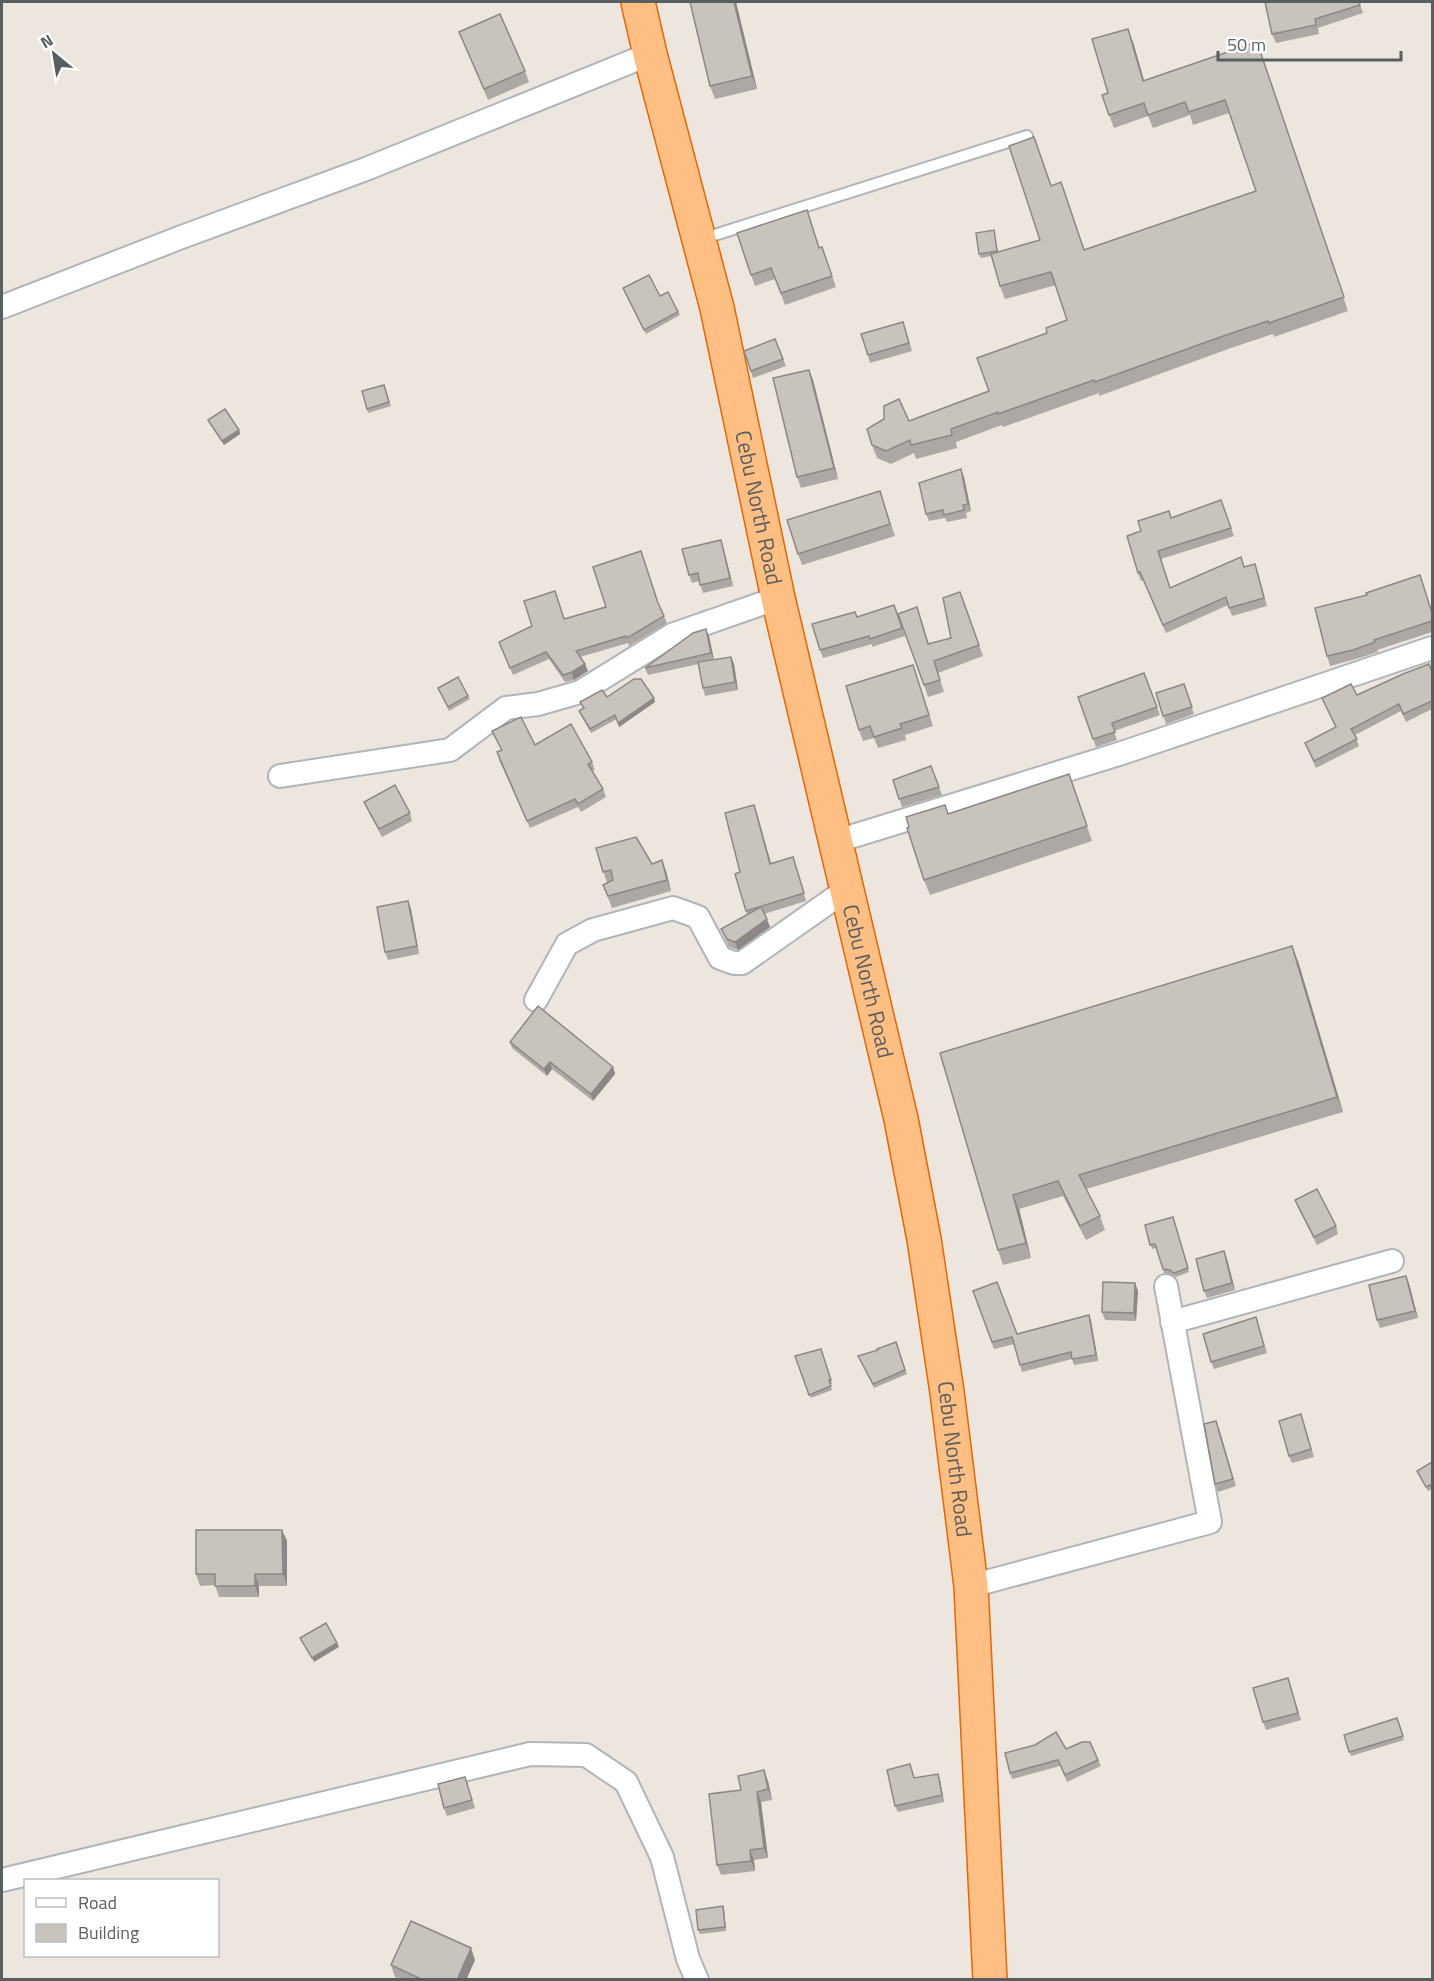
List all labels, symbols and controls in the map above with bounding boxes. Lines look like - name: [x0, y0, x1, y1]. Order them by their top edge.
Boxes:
- north arrow: [24, 24, 84, 84]
- scale bar: [1218, 24, 1401, 62]
- text: N: [36, 28, 57, 54]
- text: 50 m: [1227, 31, 1266, 58]
- street label: Cebu North Road: [726, 427, 792, 588]
- street label: Cebu North Road: [834, 901, 903, 1061]
- street label: Cebu North Road: [929, 1378, 982, 1539]
- legend: [24, 1879, 219, 1957]
- text: Road: [78, 1889, 117, 1916]
- text: Building: [78, 1919, 139, 1946]

